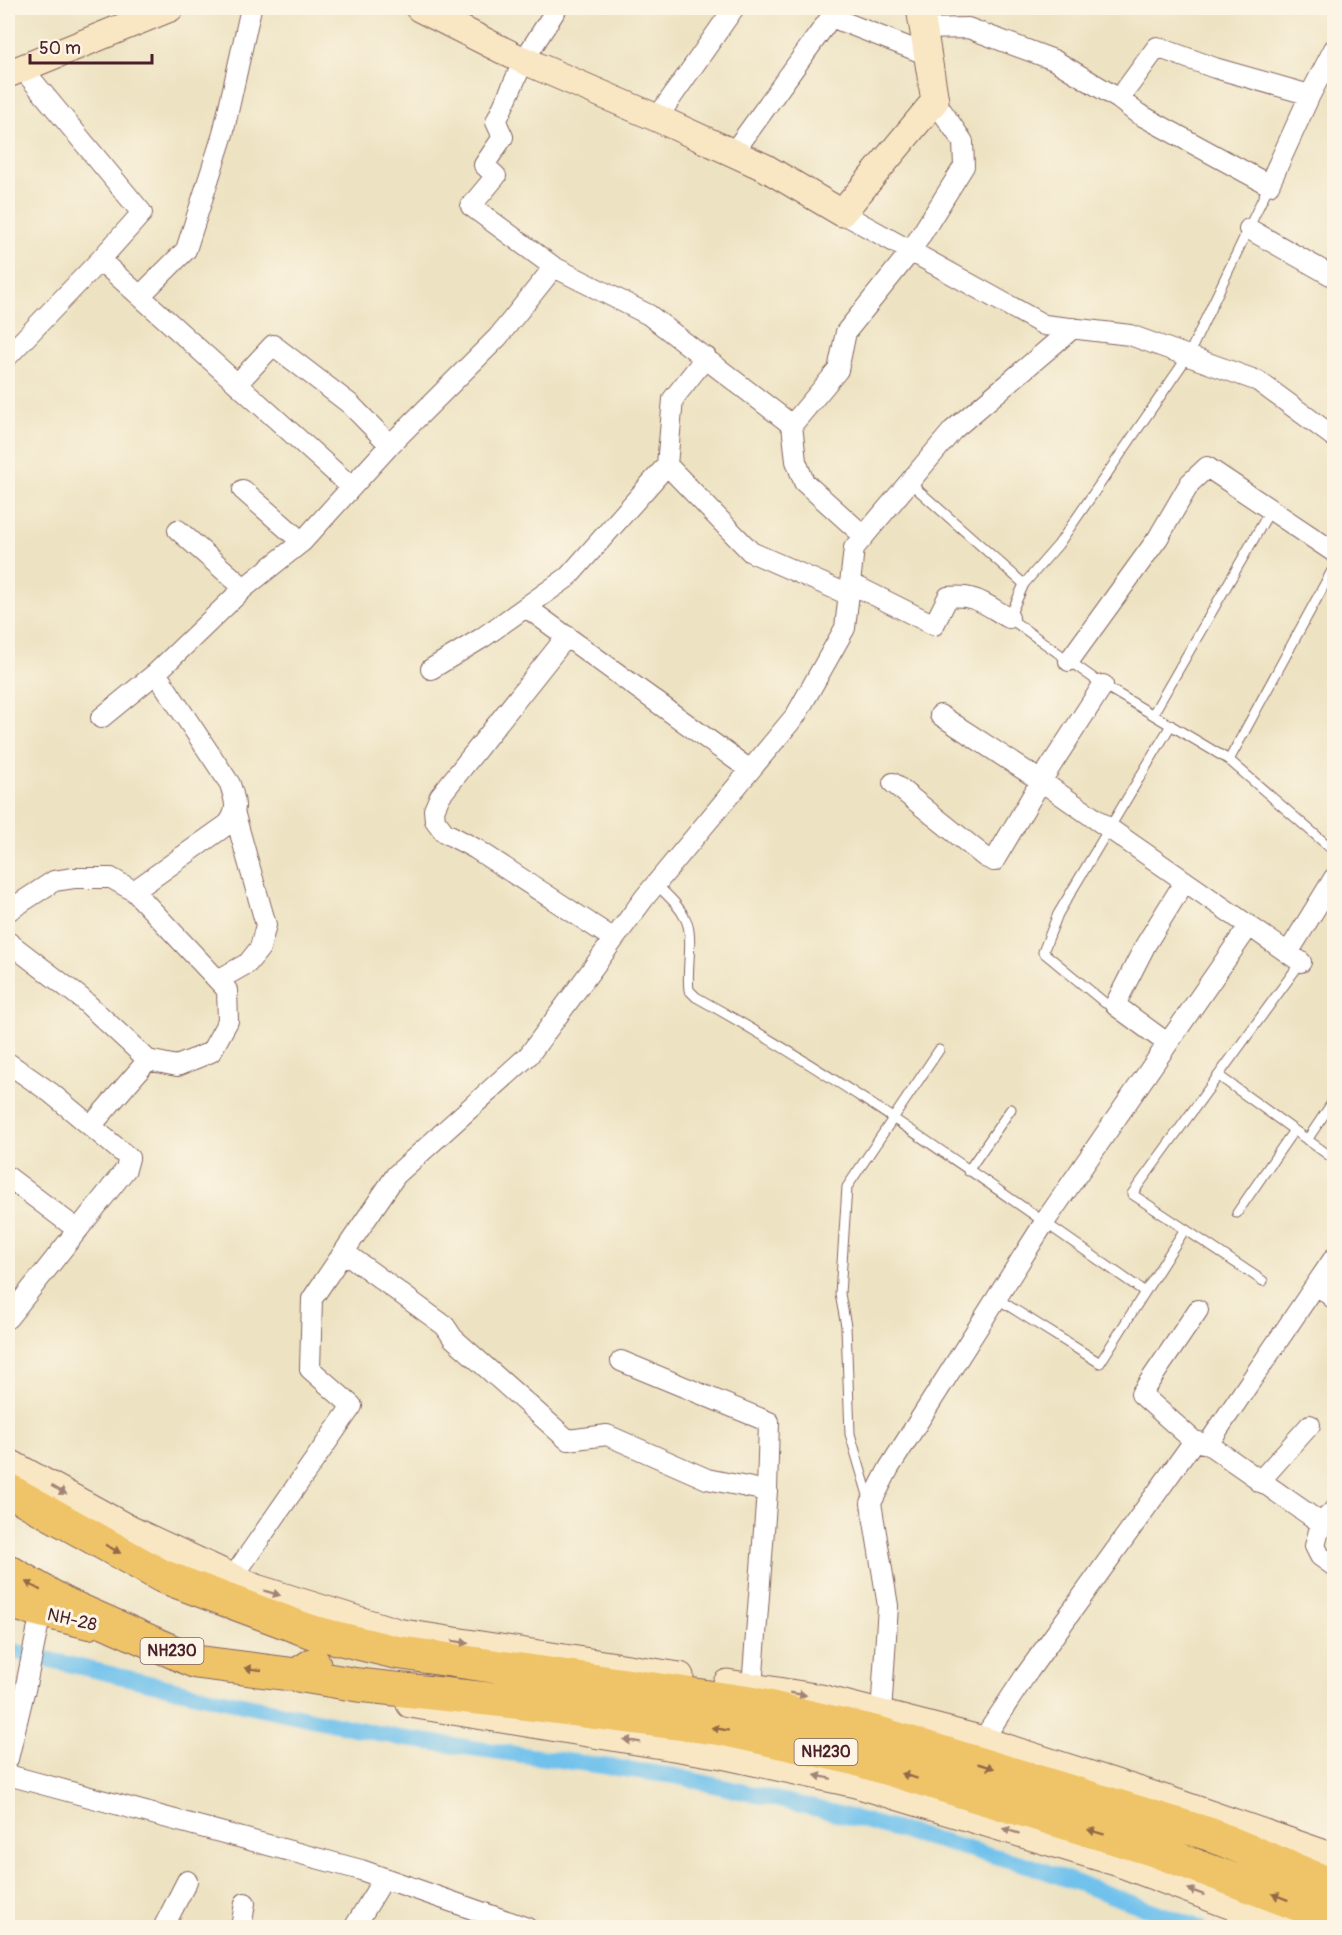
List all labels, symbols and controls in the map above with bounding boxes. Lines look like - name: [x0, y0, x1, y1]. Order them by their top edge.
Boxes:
- scale bar: [30, 27, 152, 65]
- text: 50 m: [39, 37, 81, 60]
- one-way arrow: [51, 1485, 68, 1495]
- one-way arrow: [105, 1544, 122, 1554]
- one-way arrow: [24, 1581, 41, 1591]
- one-way arrow: [263, 1589, 281, 1598]
- street label: NH-28: [45, 1603, 99, 1637]
- road number: NH230: [140, 1638, 204, 1664]
- one-way arrow: [451, 1638, 470, 1647]
- one-way arrow: [243, 1665, 262, 1674]
- one-way arrow: [789, 1690, 808, 1699]
- one-way arrow: [710, 1724, 729, 1733]
- one-way arrow: [622, 1736, 641, 1745]
- road number: NH230: [794, 1739, 858, 1765]
- one-way arrow: [977, 1762, 995, 1771]
- one-way arrow: [900, 1771, 918, 1780]
- one-way arrow: [814, 1772, 833, 1781]
- one-way arrow: [1002, 1826, 1020, 1835]
- one-way arrow: [1087, 1827, 1105, 1836]
- one-way arrow: [1187, 1887, 1205, 1897]
- one-way arrow: [1271, 1892, 1289, 1901]

